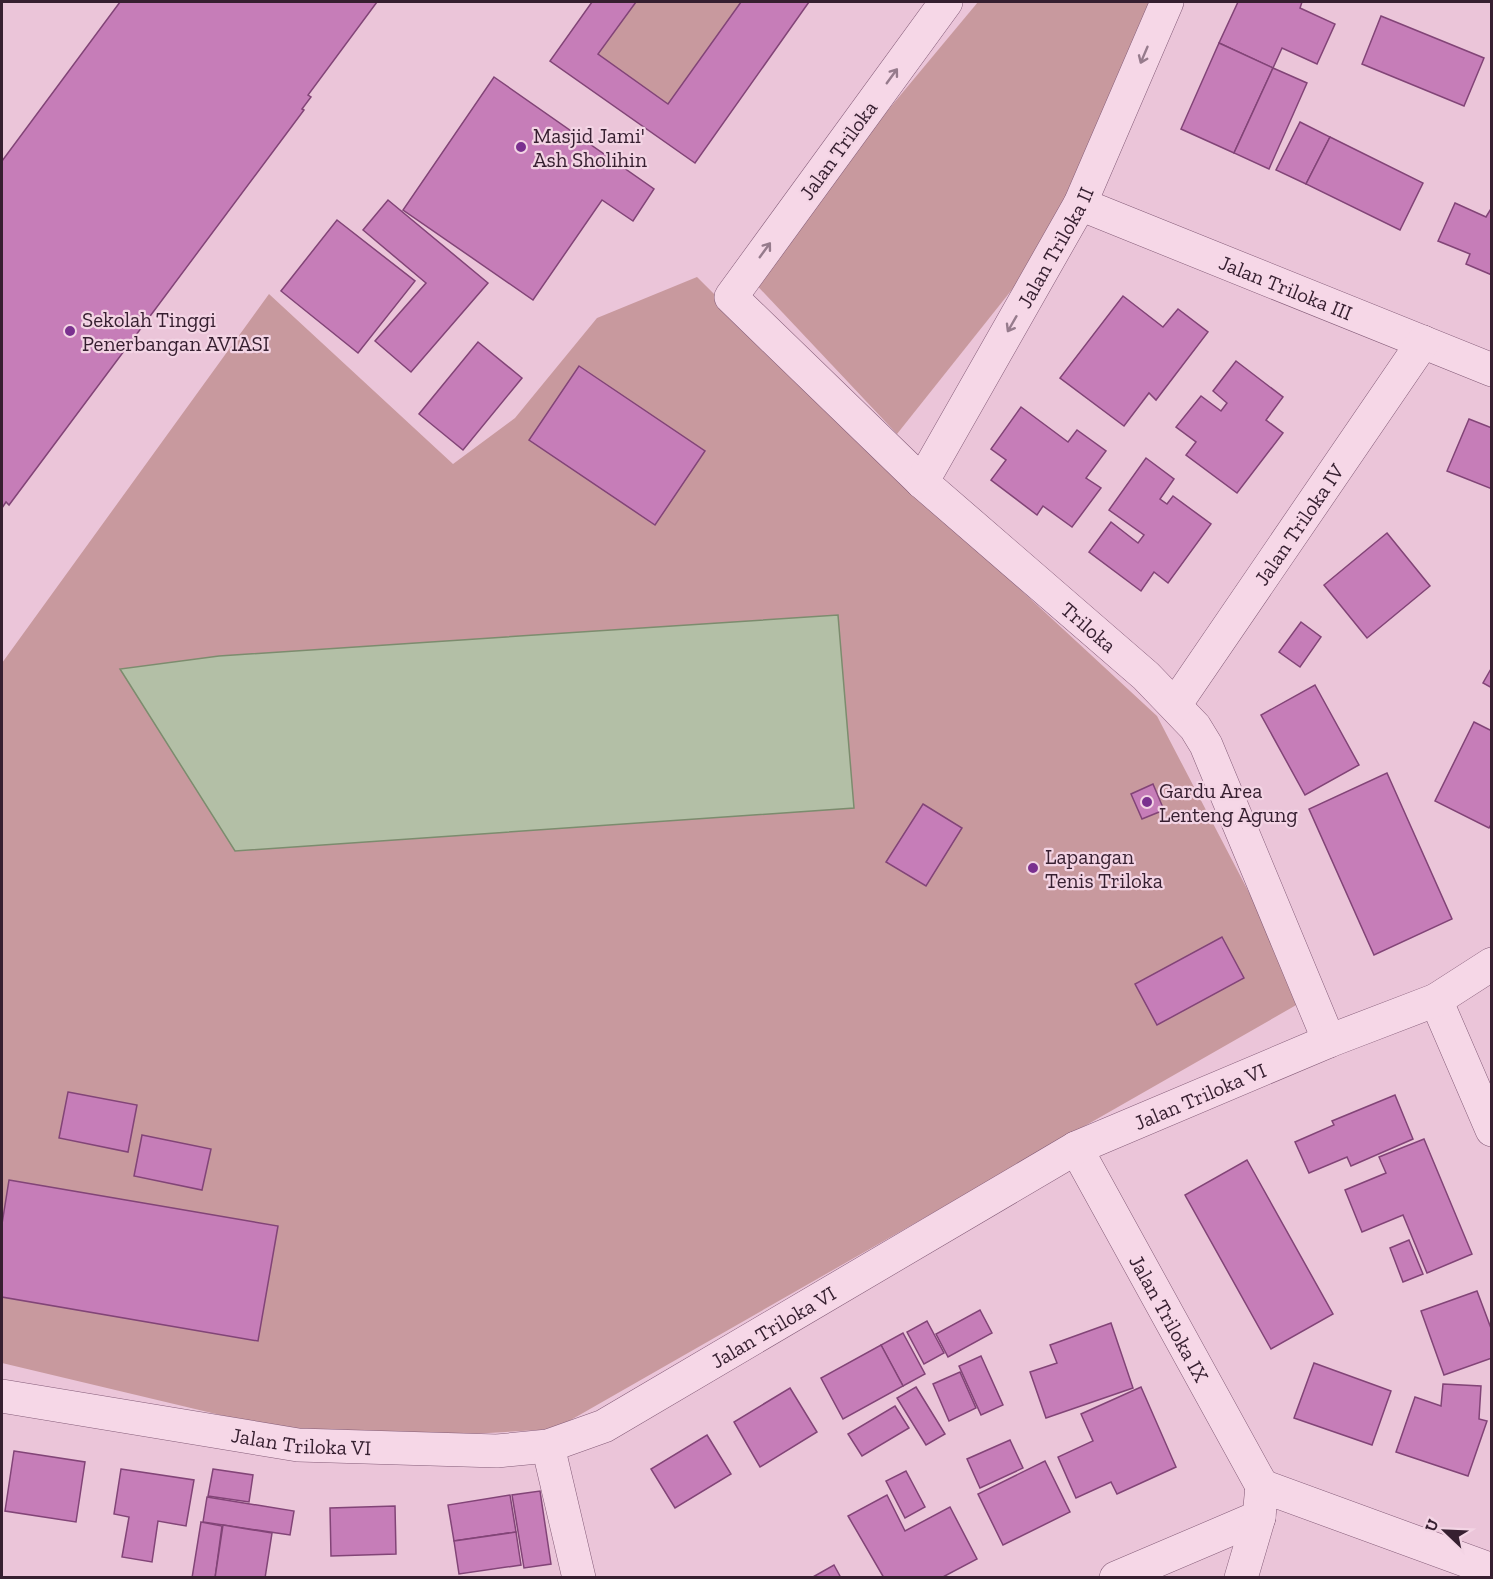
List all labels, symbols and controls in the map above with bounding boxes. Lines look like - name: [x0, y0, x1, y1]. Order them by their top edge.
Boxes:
- one-way arrow: [1138, 46, 1149, 64]
- one-way arrow: [886, 68, 899, 84]
- street label: Jalan Triloka: [794, 96, 882, 204]
- place label: Masjid Jami' Ash Sholihin: [533, 123, 647, 172]
- marker: Masjid Jami' Ash Sholihin: [514, 140, 528, 154]
- street label: Jalan Triloka II: [1011, 183, 1098, 312]
- one-way arrow: [759, 243, 771, 259]
- street label: Jalan Triloka III: [1216, 249, 1356, 325]
- place label: Sekolah Tinggi Penerbangan AVIASI: [82, 307, 270, 356]
- one-way arrow: [1006, 315, 1018, 332]
- marker: Sekolah Tinggi Penerbangan AVIASI: [63, 324, 77, 338]
- street label: Jalan Triloka IV: [1248, 458, 1349, 590]
- street label: Triloka: [1056, 596, 1122, 657]
- place label: Gardu Area Lenteng Agung: [1159, 778, 1298, 827]
- marker: Gardu Area Lenteng Agung: [1140, 795, 1154, 809]
- place label: Lapangan Tenis Triloka: [1045, 844, 1163, 893]
- marker: Lapangan Tenis Triloka: [1026, 861, 1040, 875]
- street label: Jalan Triloka VI: [1130, 1057, 1269, 1135]
- street label: Jalan Triloka IX: [1125, 1250, 1215, 1386]
- street label: Jalan Triloka VI: [706, 1280, 840, 1373]
- street label: Jalan Triloka VI: [229, 1422, 372, 1460]
- north arrow: [1415, 1501, 1475, 1561]
- text: U: [1421, 1516, 1443, 1534]

